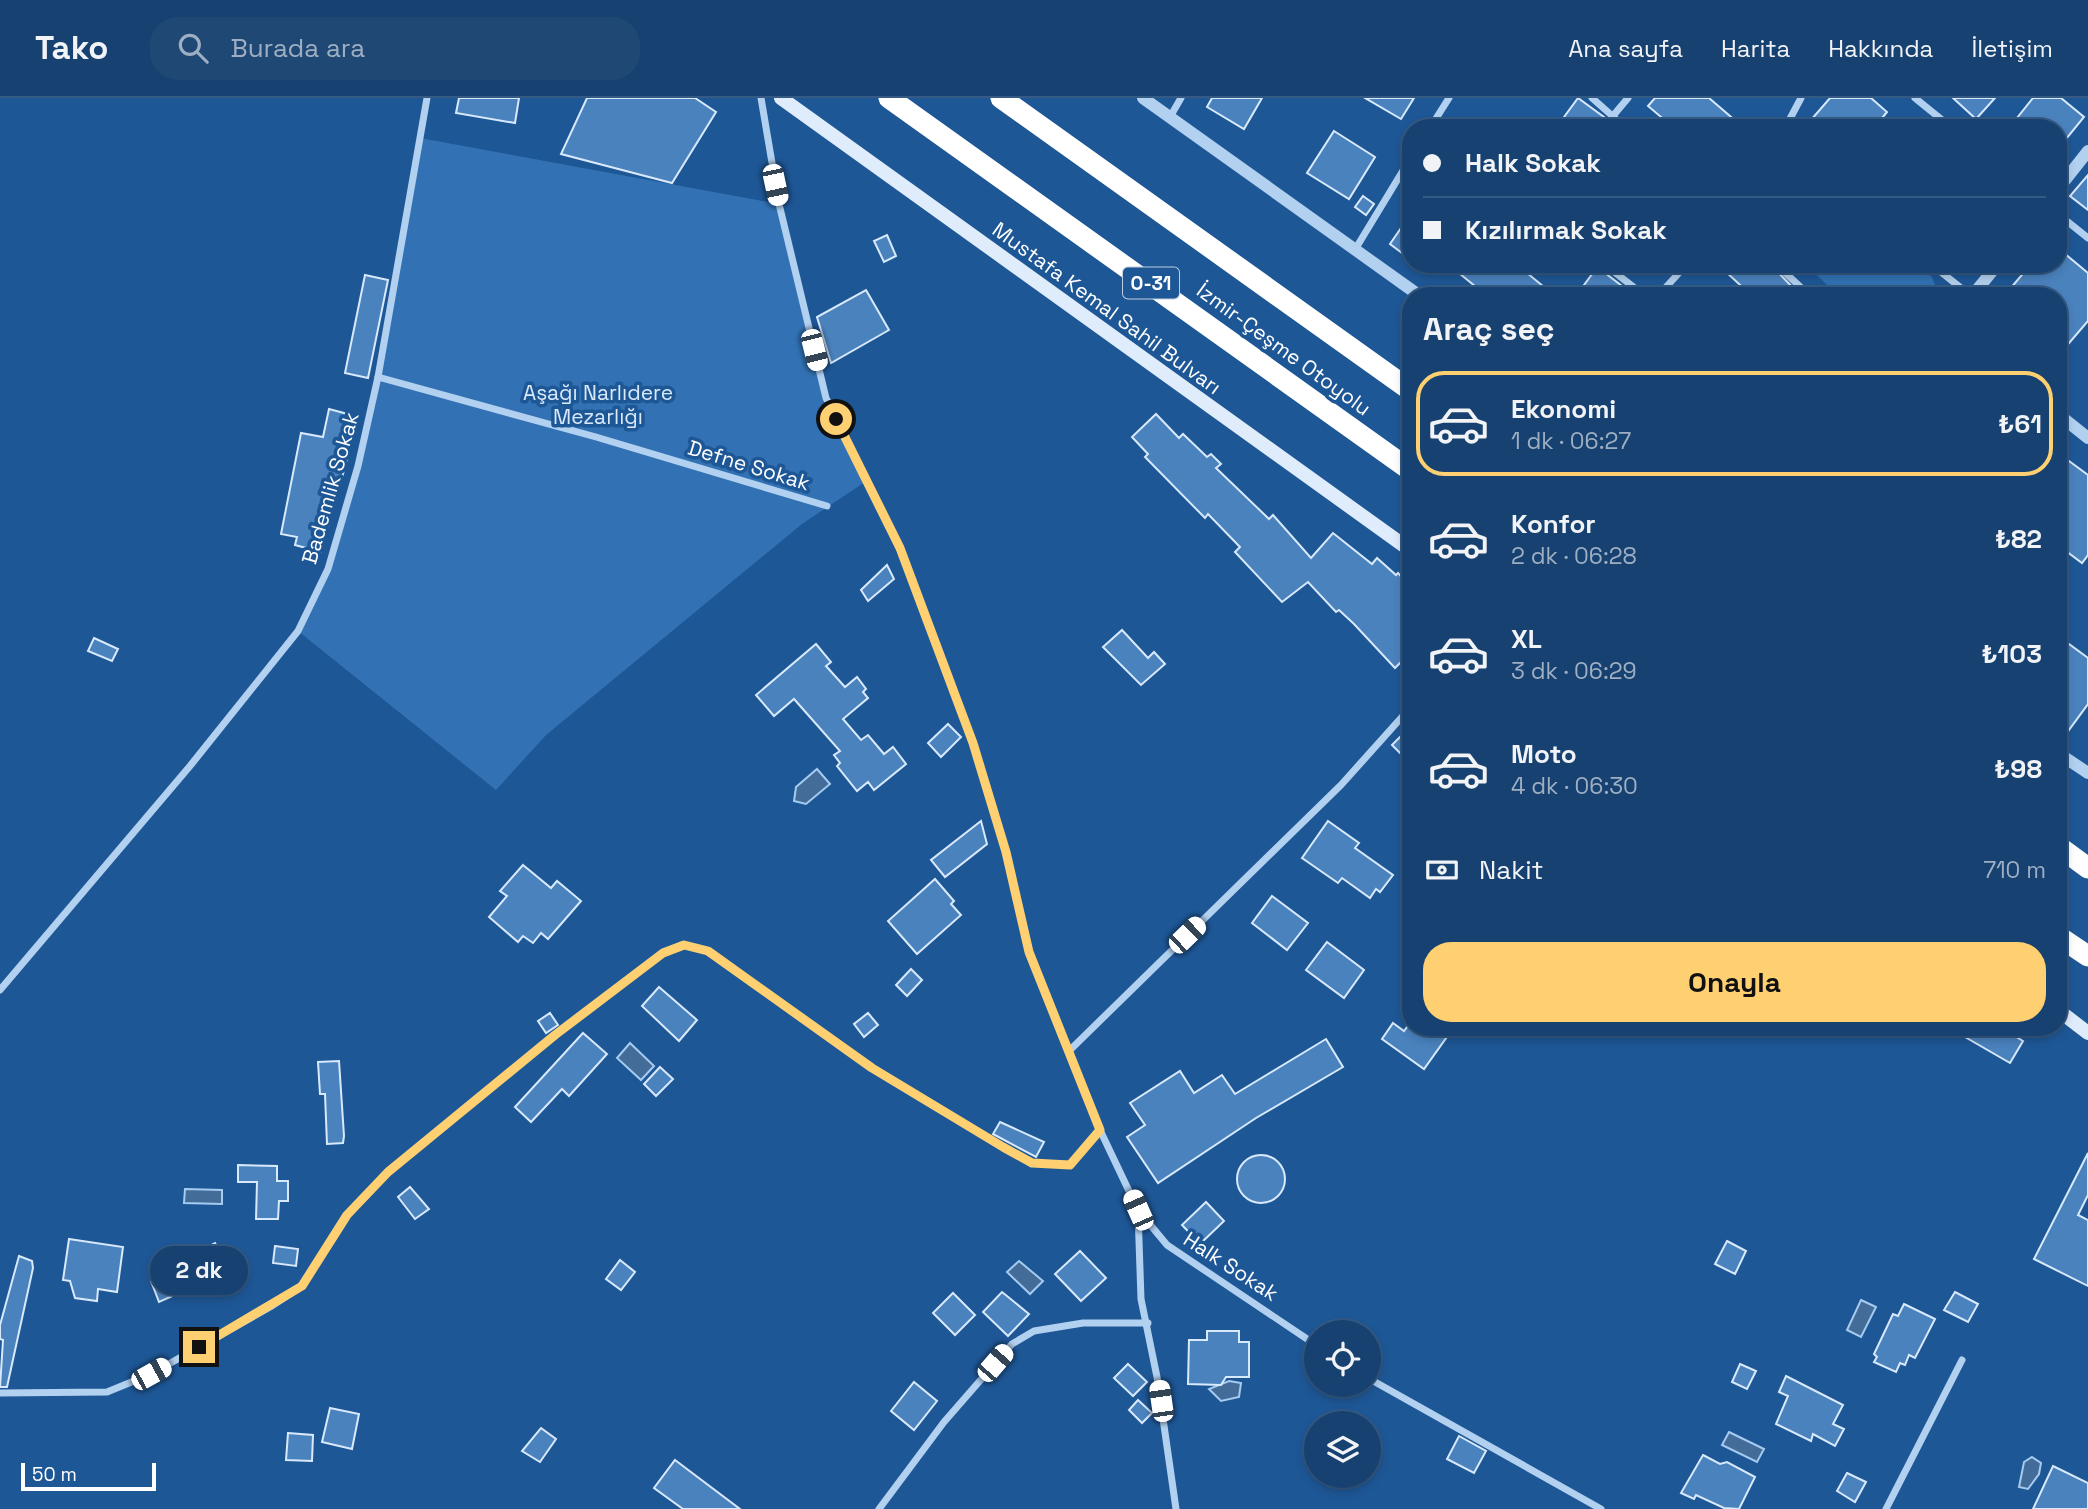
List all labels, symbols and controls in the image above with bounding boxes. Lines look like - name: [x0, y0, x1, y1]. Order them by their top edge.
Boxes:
- search box: [150, 17, 640, 80]
- text: Tako: [35, 27, 108, 69]
- icon: search: [174, 29, 212, 67]
- text: Burada ara: [230, 31, 365, 65]
- text: Ana sayfa: [1568, 33, 1683, 64]
- text: Harita: [1721, 33, 1790, 64]
- text: Hakkında: [1828, 33, 1933, 64]
- text: İletişim: [1971, 33, 2053, 64]
- text: Halk Sokak: [1465, 146, 1601, 180]
- car: [761, 162, 790, 208]
- text: Kızılırmak Sokak: [1465, 213, 1667, 247]
- street label: Mustafa Kemal Sahil Bulvarı: [987, 216, 1227, 400]
- road number: O-31: [1123, 267, 1179, 298]
- street label: İzmir-Çeşme Otoyolu: [1191, 277, 1377, 421]
- text: Araç seç: [1423, 309, 1555, 349]
- car: [799, 327, 830, 373]
- park label: Aşağı Narlıdere Mezarlığı: [523, 379, 673, 430]
- icon: car: [1427, 392, 1490, 455]
- text: Ekonomi: [1511, 392, 1616, 426]
- route start: [820, 403, 852, 435]
- text: ₺61: [1998, 407, 2042, 441]
- street label: Bademlik Sokak: [295, 409, 365, 567]
- text: 1 dk · 06:27: [1511, 426, 1631, 456]
- street label: Defne Sokak: [685, 434, 813, 496]
- icon: car: [1427, 507, 1490, 570]
- text: Konfor: [1511, 507, 1596, 541]
- text: ₺82: [1995, 522, 2042, 556]
- text: 2 dk · 06:28: [1511, 541, 1637, 571]
- icon: car: [1427, 622, 1490, 685]
- text: XL: [1511, 622, 1542, 656]
- text: ₺103: [1982, 637, 2042, 671]
- text: 3 dk · 06:29: [1511, 656, 1637, 686]
- icon: car: [1427, 737, 1490, 800]
- text: Moto: [1511, 737, 1577, 771]
- text: ₺98: [1994, 752, 2042, 786]
- text: 4 dk · 06:30: [1511, 771, 1638, 801]
- icon: cash: [1423, 851, 1461, 889]
- text: Nakit: [1479, 853, 1544, 887]
- text: 710 m: [1983, 855, 2046, 885]
- car: [1165, 913, 1210, 957]
- button: Onayla: [1423, 942, 2046, 1022]
- car: [1120, 1187, 1157, 1233]
- street label: Halk Sokak: [1178, 1225, 1284, 1307]
- callout: 2 dk: [150, 1246, 248, 1294]
- text: 2 dk: [175, 1255, 223, 1285]
- map controls: [1304, 1320, 1381, 1488]
- button: locate: [1304, 1320, 1381, 1397]
- route end: [183, 1331, 215, 1363]
- car: [974, 1340, 1017, 1386]
- car: [128, 1355, 175, 1393]
- car: [1148, 1379, 1175, 1423]
- button: layers: [1304, 1411, 1381, 1488]
- scale bar: [21, 1460, 156, 1492]
- text: 50 m: [32, 1462, 77, 1487]

